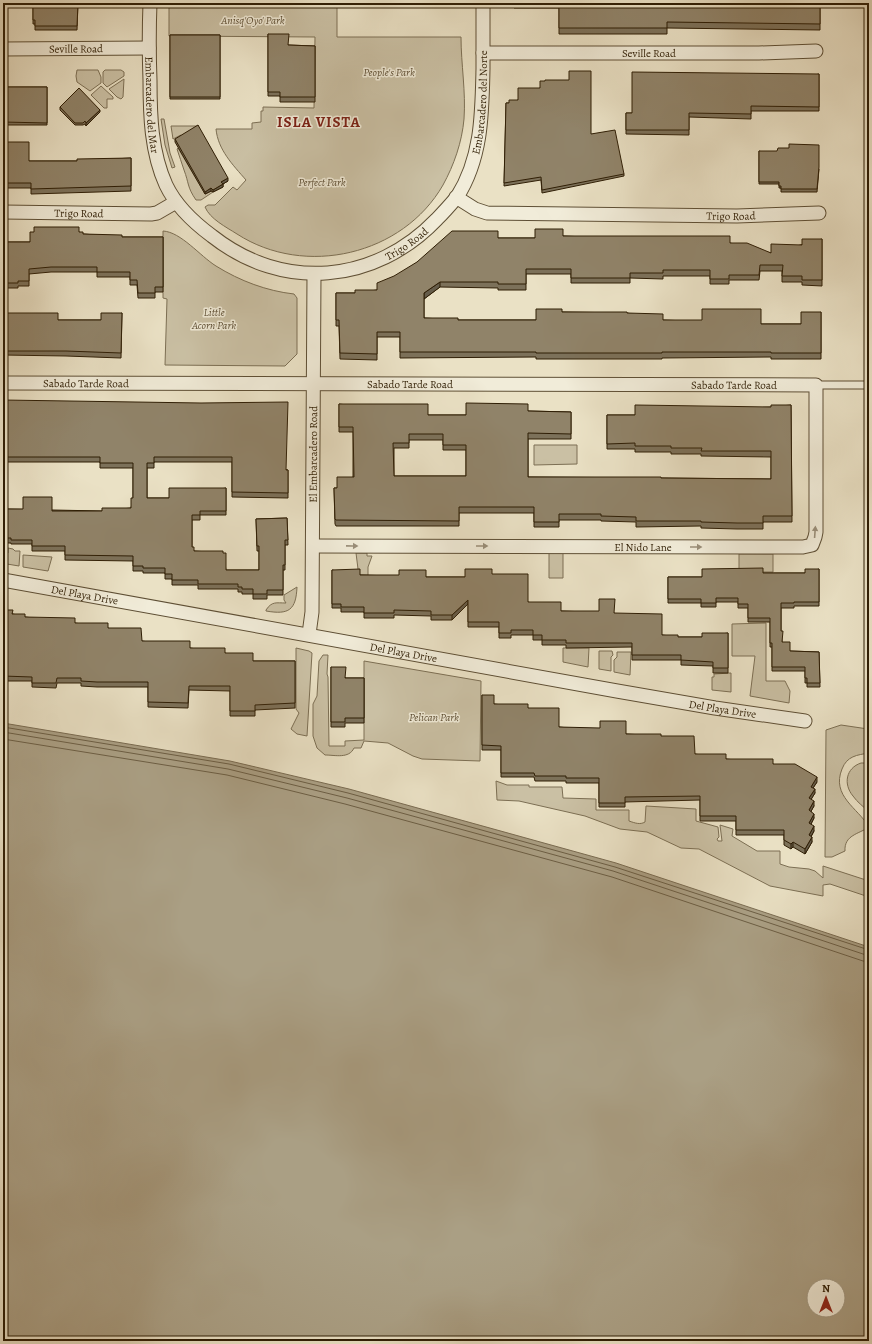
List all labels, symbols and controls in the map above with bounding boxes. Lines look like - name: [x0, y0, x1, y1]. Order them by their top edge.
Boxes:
- park label: Anisq'Oyo' Park: [220, 13, 285, 28]
- street label: Seville Road: [49, 41, 103, 56]
- street label: Seville Road: [622, 46, 676, 61]
- street label: Embarcadero del Norte: [468, 50, 491, 156]
- street label: Embarcadero del Mar: [142, 56, 163, 155]
- park label: People's Park: [363, 65, 415, 80]
- district label: ISLA VISTA: [277, 112, 361, 132]
- park label: Perfect Park: [298, 175, 346, 190]
- street label: Trigo Road: [54, 205, 104, 221]
- street label: Trigo Road: [706, 208, 756, 224]
- street label: Trigo Road: [382, 224, 431, 264]
- park label: Little Acorn Park: [191, 305, 236, 333]
- street label: Sabado Tarde Road: [43, 376, 129, 391]
- street label: Sabado Tarde Road: [367, 376, 453, 392]
- street label: Sabado Tarde Road: [691, 377, 777, 392]
- street label: El Embarcadero Road: [305, 406, 321, 503]
- one-way arrow: [812, 526, 819, 538]
- street label: El Nido Lane: [614, 540, 672, 555]
- one-way arrow: [346, 543, 359, 549]
- one-way arrow: [476, 543, 489, 549]
- one-way arrow: [690, 544, 703, 550]
- street label: Del Playa Drive: [50, 581, 120, 608]
- street label: Del Playa Drive: [369, 639, 438, 666]
- street label: Del Playa Drive: [688, 696, 757, 721]
- park label: Pelican Park: [409, 710, 459, 725]
- north arrow: [806, 1278, 846, 1318]
- text: N: [822, 1281, 830, 1296]

